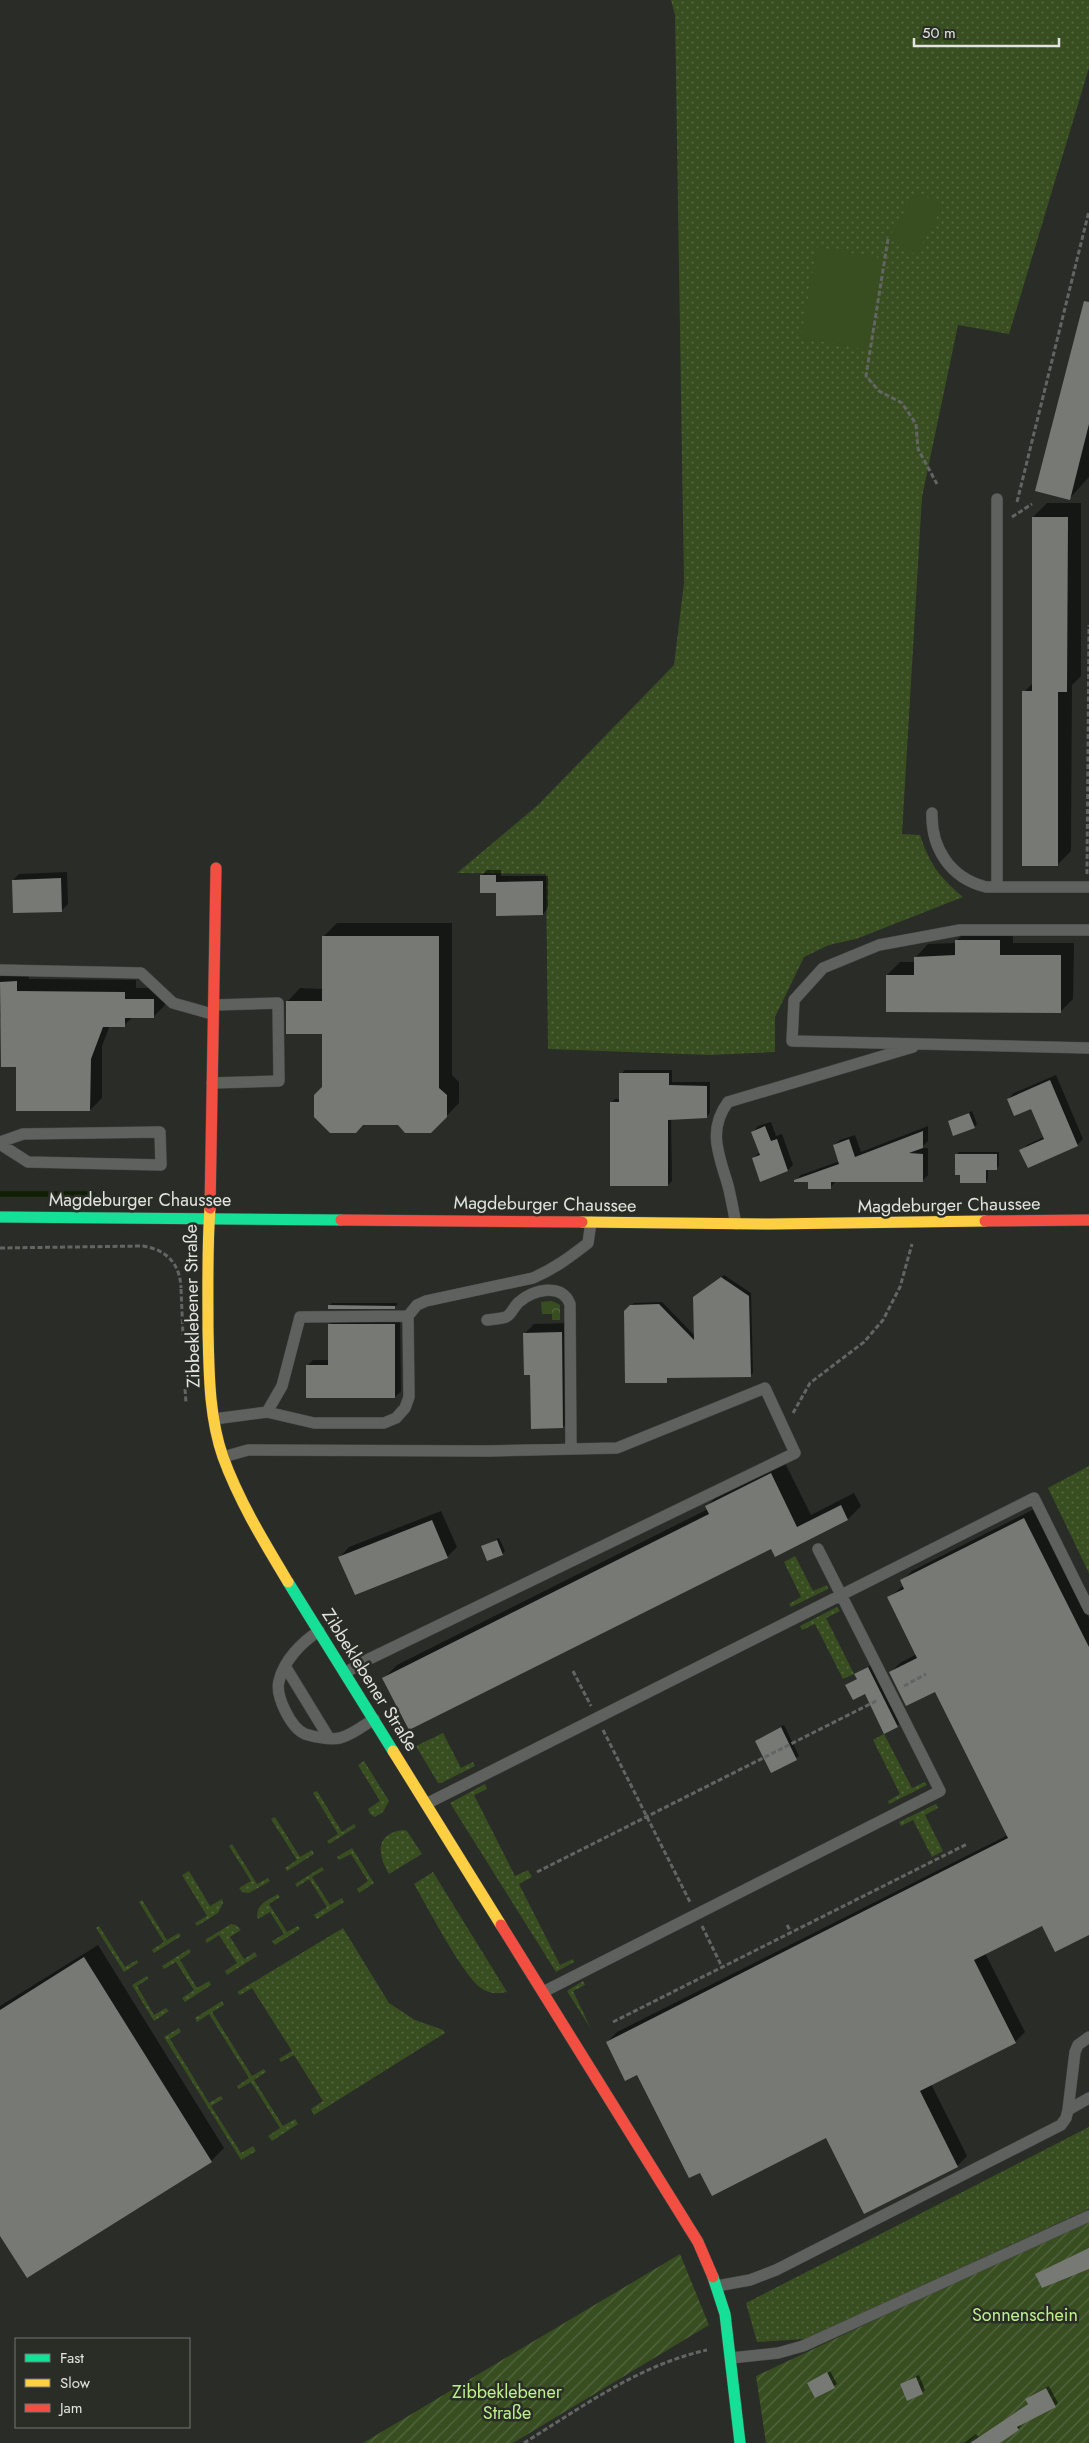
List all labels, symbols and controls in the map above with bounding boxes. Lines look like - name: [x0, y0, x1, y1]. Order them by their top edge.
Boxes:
- scale bar: [914, 15, 1059, 47]
- text: 50 m: [922, 22, 956, 44]
- street label: Magdeburger Chaussee: [49, 1187, 231, 1213]
- street label: Magdeburger Chaussee: [453, 1189, 637, 1219]
- street label: Magdeburger Chaussee: [857, 1190, 1041, 1220]
- street label: Zibbeklebener Straße: [178, 1224, 206, 1388]
- street label: Zibbeklebener Straße: [316, 1604, 424, 1756]
- park label: Sonnenschein: [972, 2302, 1078, 2328]
- legend: [15, 2338, 190, 2428]
- text: Fast: [60, 2347, 84, 2369]
- text: Slow: [60, 2372, 91, 2394]
- park label: Zibbeklebener Straße: [452, 2379, 563, 2426]
- text: Jam: [58, 2397, 83, 2419]

